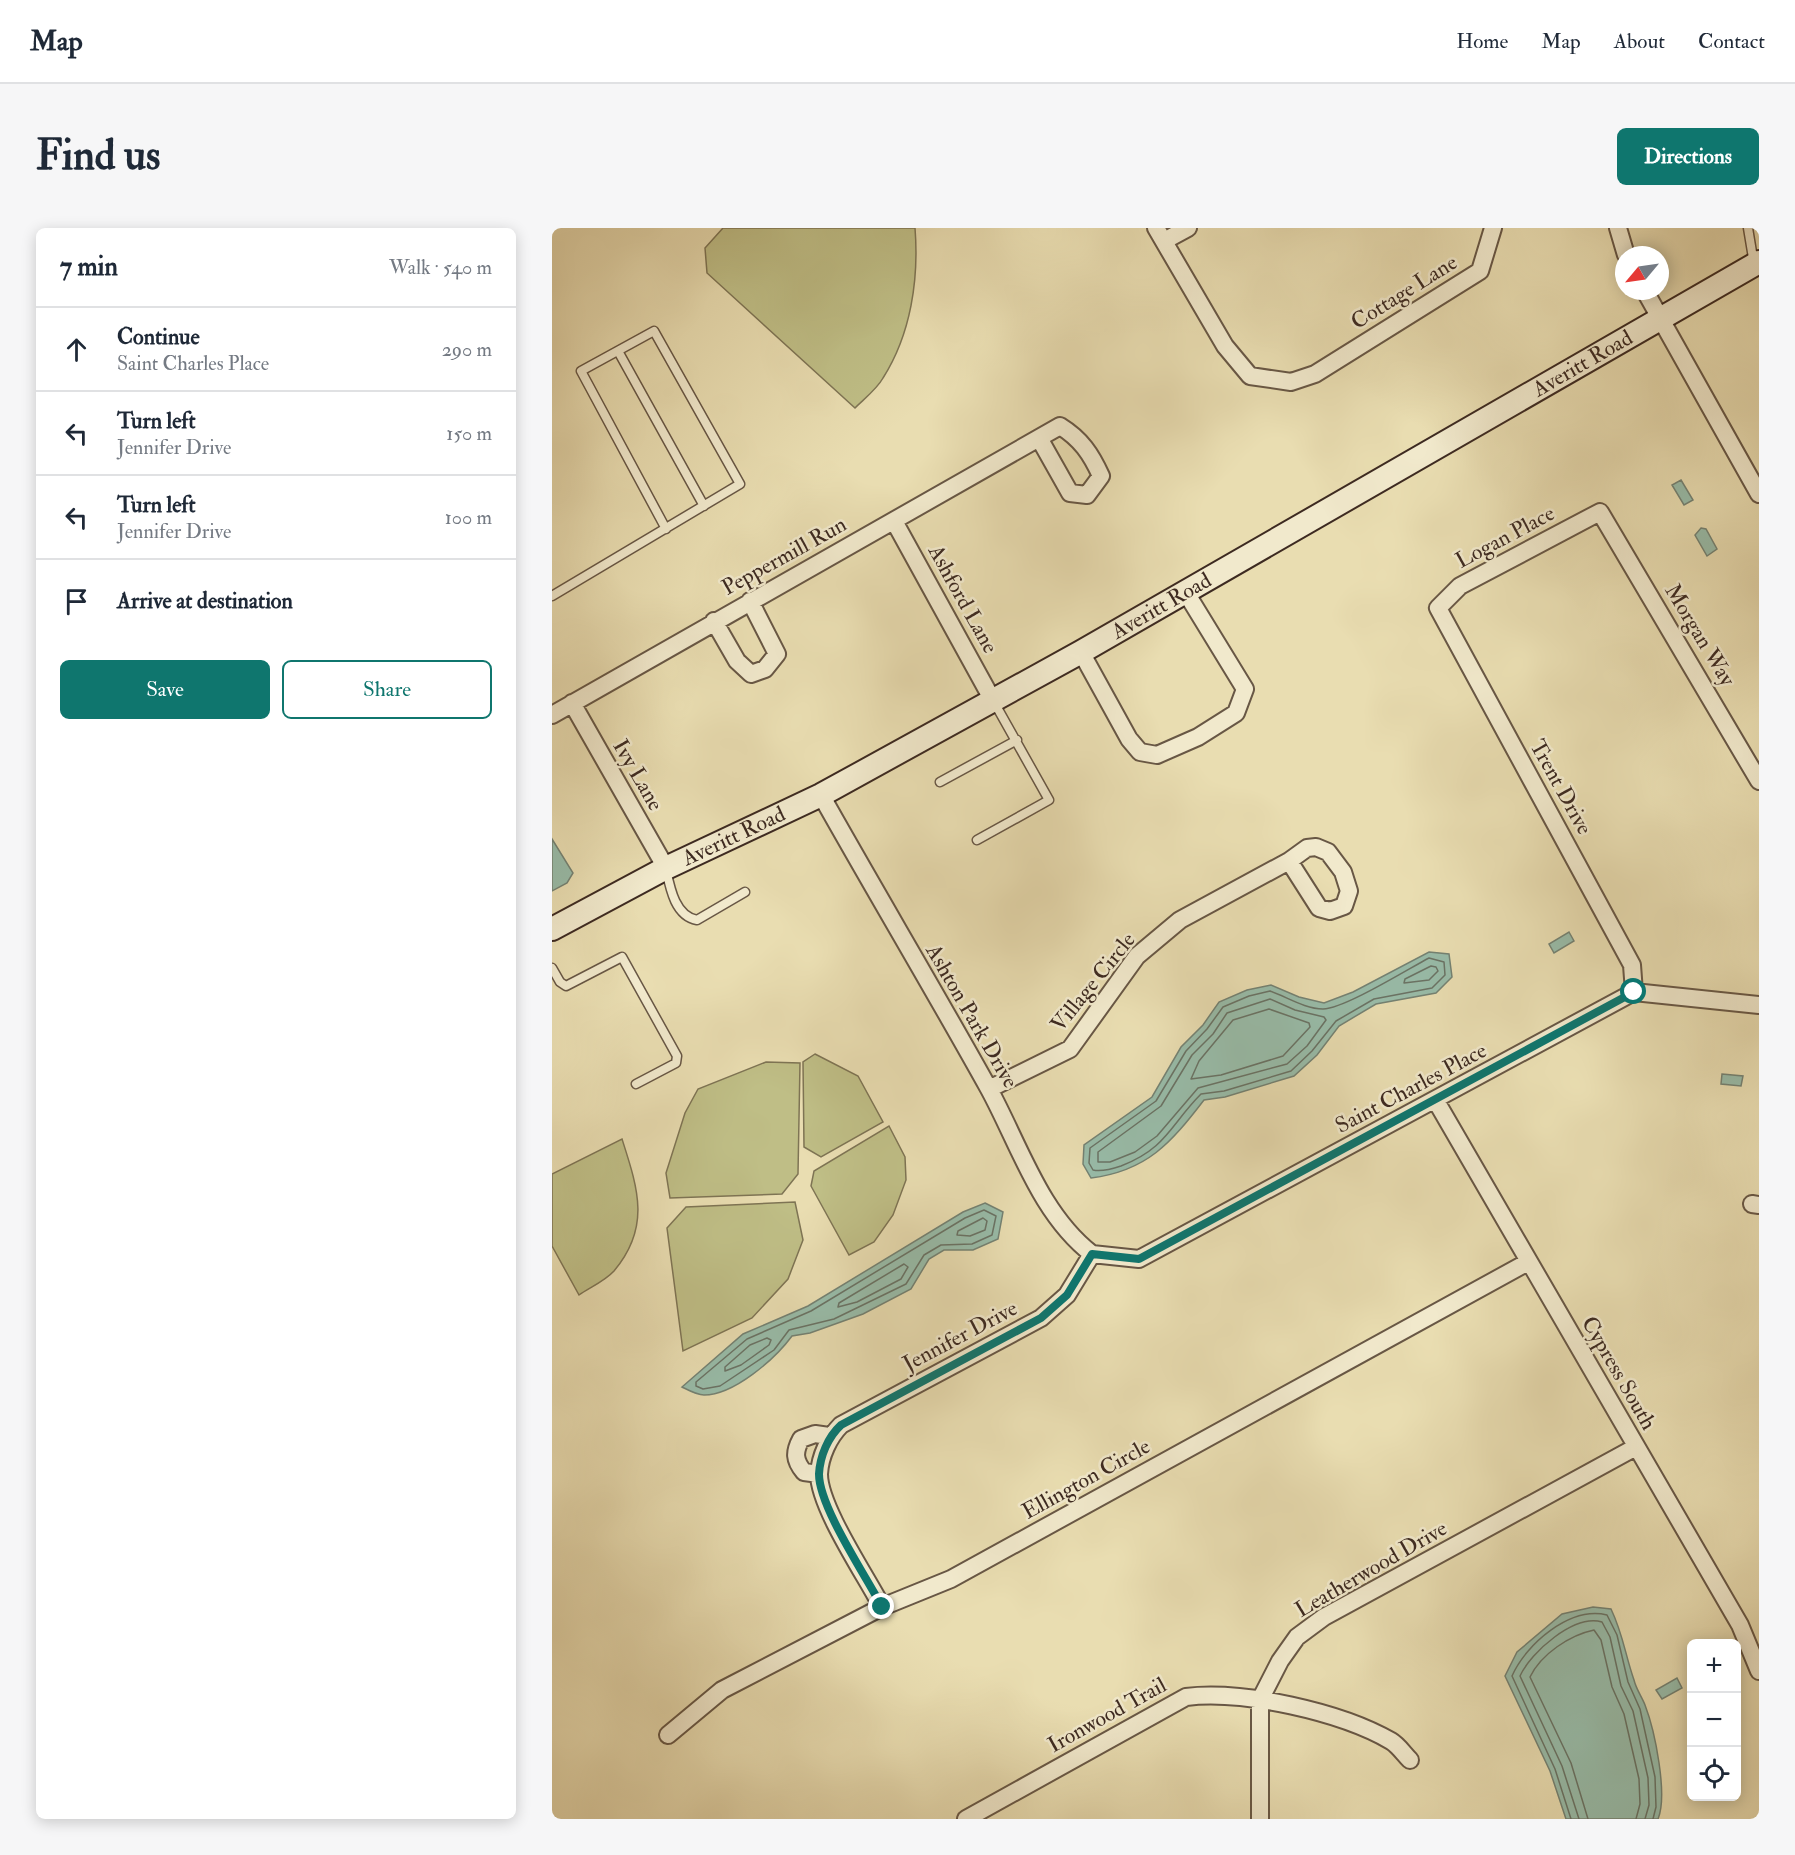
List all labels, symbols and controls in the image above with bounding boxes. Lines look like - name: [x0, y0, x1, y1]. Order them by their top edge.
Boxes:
- text: Map: [30, 24, 83, 59]
- text: Home: [1456, 28, 1508, 55]
- text: Map: [1541, 28, 1581, 55]
- text: About: [1614, 28, 1665, 55]
- text: Contact: [1698, 28, 1765, 55]
- button: Directions: [1617, 128, 1759, 185]
- text: Find us: [36, 130, 160, 182]
- north arrow: [1615, 246, 1669, 300]
- street label: Cottage Lane: [1346, 248, 1462, 336]
- text: 7 min: [60, 251, 118, 283]
- text: Walk · 540 m: [389, 255, 492, 280]
- text: Continue: [117, 323, 200, 351]
- street label: Averitt Road: [1527, 324, 1638, 404]
- icon: ahead: [60, 333, 93, 366]
- text: 290 m: [442, 337, 492, 362]
- text: Saint Charles Place: [117, 351, 269, 376]
- text: Turn left: [117, 407, 196, 435]
- icon: left: [60, 417, 93, 450]
- text: 150 m: [446, 421, 492, 446]
- text: Jennifer Drive: [117, 435, 231, 460]
- text: Turn left: [117, 491, 196, 519]
- street label: Logan Place: [1451, 499, 1559, 575]
- icon: left: [60, 501, 93, 534]
- text: 100 m: [445, 505, 492, 530]
- street label: Peppermill Run: [717, 510, 852, 603]
- text: Jennifer Drive: [117, 519, 231, 544]
- street label: Ashford Lane: [921, 539, 1004, 658]
- street label: Averitt Road: [1105, 566, 1216, 646]
- street label: Morgan Way: [1659, 579, 1742, 692]
- icon: arrive: [60, 585, 93, 618]
- text: Arrive at destination: [117, 587, 293, 615]
- button: Save: [60, 660, 270, 719]
- button: Share: [282, 660, 492, 719]
- street label: Ivy Lane: [606, 734, 670, 816]
- street label: Trent Drive: [1523, 734, 1599, 840]
- street label: Averitt Road: [677, 800, 790, 873]
- street label: Village Circle: [1044, 927, 1142, 1037]
- street label: Ashton Park Drive: [919, 938, 1025, 1093]
- route start: [1620, 978, 1646, 1004]
- street label: Saint Charles Place: [1331, 1036, 1491, 1140]
- street label: Jennifer Drive: [897, 1294, 1022, 1378]
- street label: Cypress South: [1574, 1311, 1663, 1436]
- street label: Ellington Circle: [1017, 1432, 1155, 1526]
- street label: Leatherwood Drive: [1290, 1514, 1452, 1624]
- route end: [868, 1593, 894, 1619]
- map controls: [1687, 1639, 1741, 1801]
- button: +: [1687, 1639, 1741, 1693]
- street label: Ironwood Trail: [1043, 1671, 1172, 1759]
- button: −: [1687, 1693, 1741, 1747]
- button: locate: [1687, 1747, 1741, 1801]

